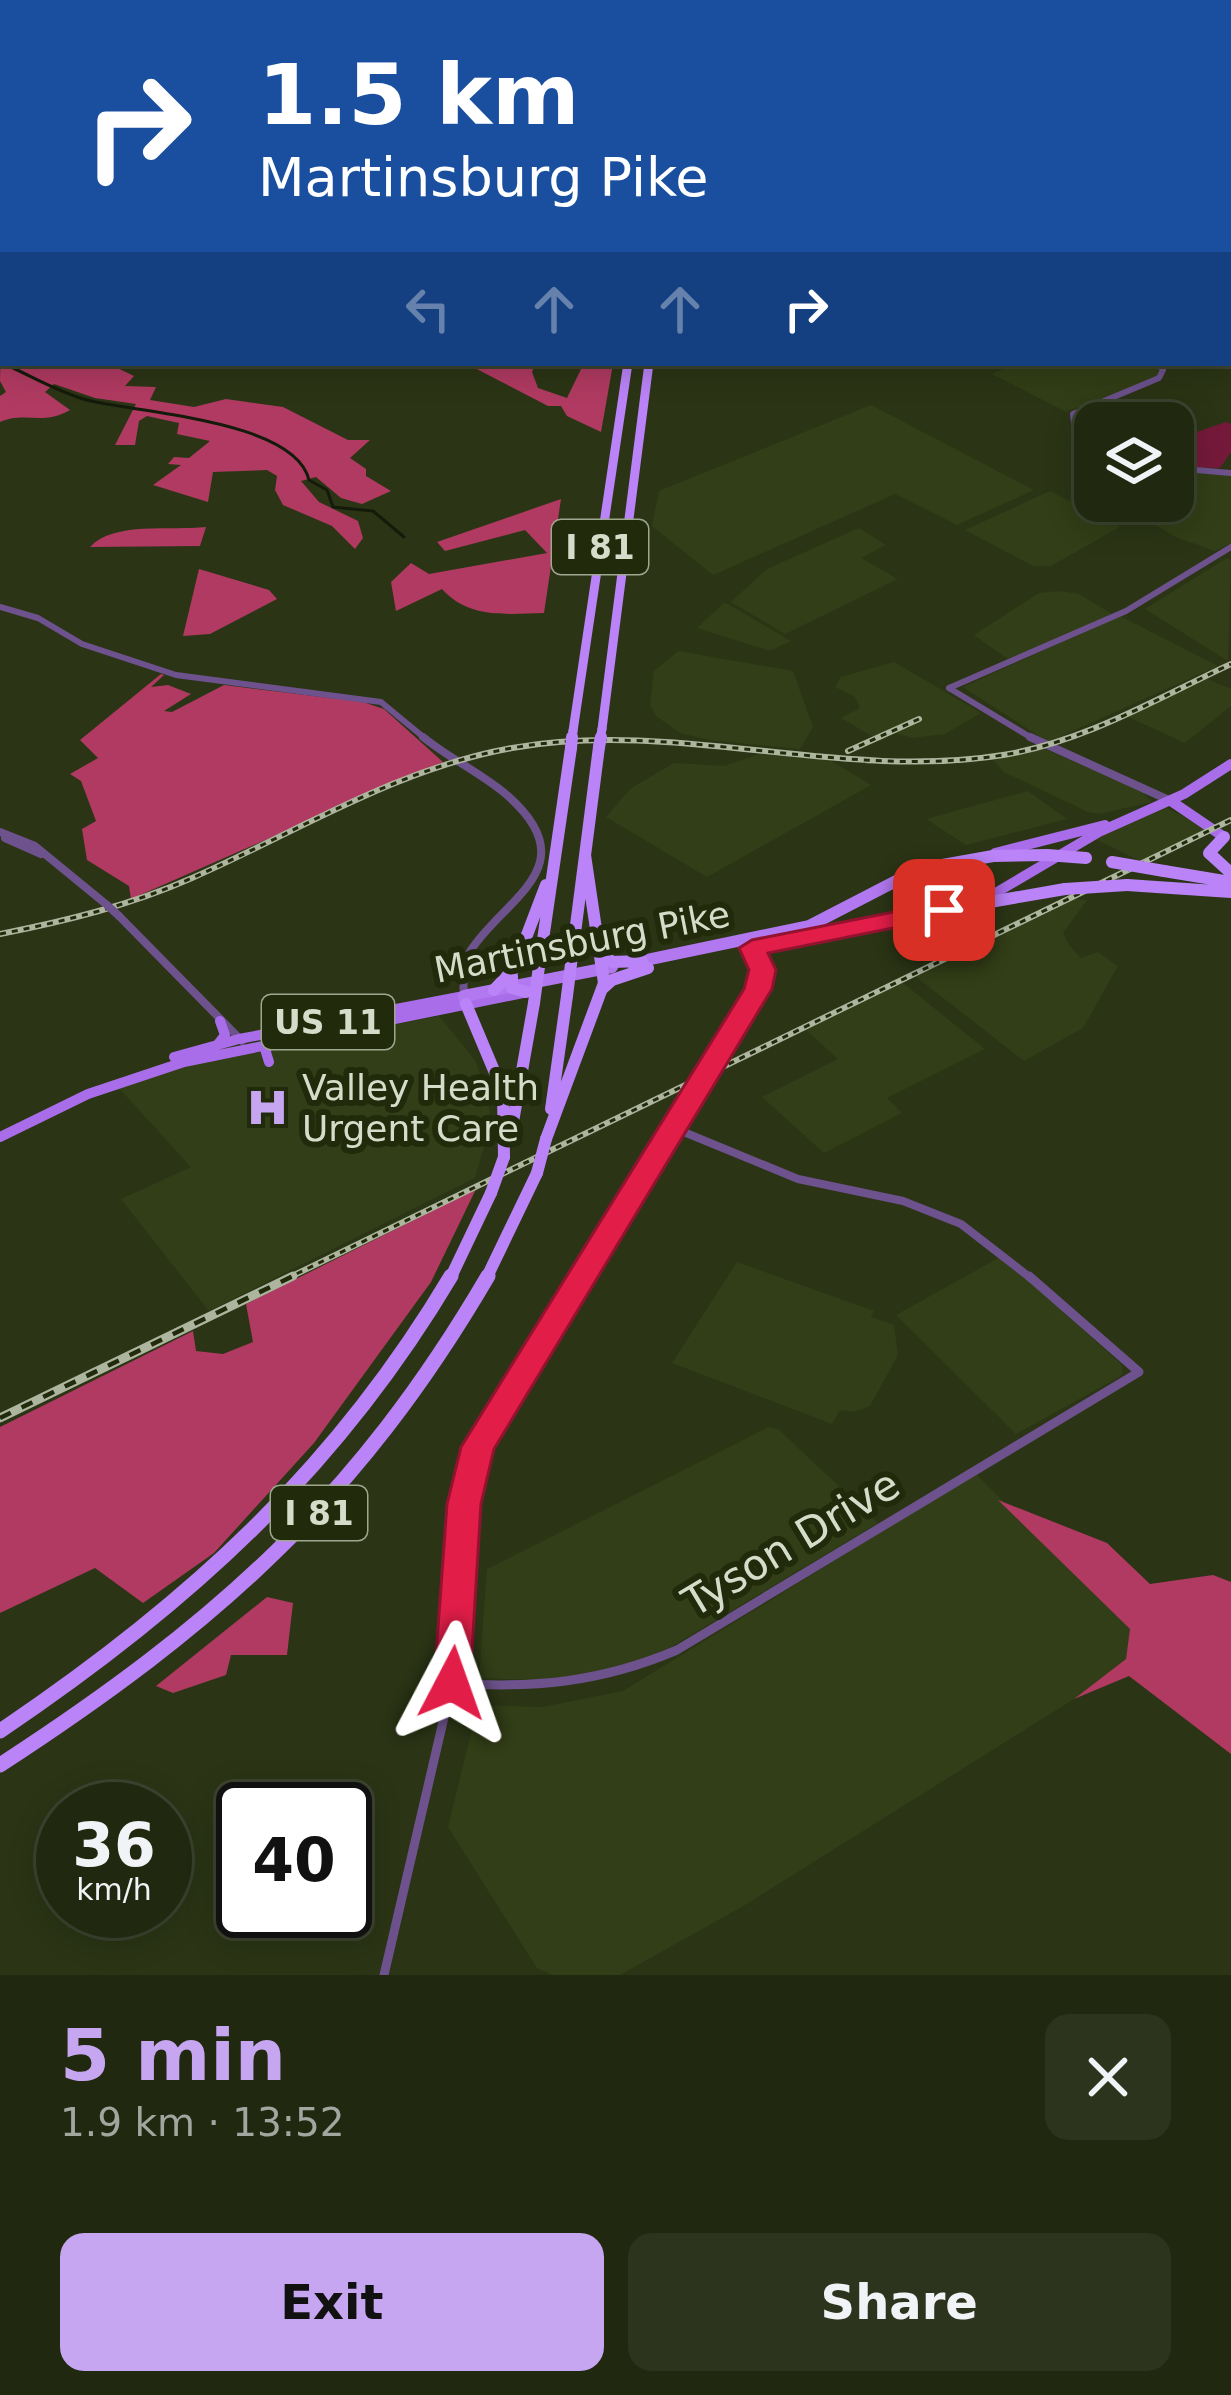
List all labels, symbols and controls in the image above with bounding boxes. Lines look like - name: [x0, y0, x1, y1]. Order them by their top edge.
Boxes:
- text: 1.5 km: [258, 46, 579, 144]
- icon: right: [60, 48, 216, 204]
- text: Martinsburg Pike: [258, 146, 709, 209]
- icon: left: [395, 276, 461, 342]
- icon: ahead: [521, 276, 587, 342]
- icon: ahead: [647, 276, 713, 342]
- icon: right: [773, 276, 839, 342]
- map controls: [1074, 402, 1194, 522]
- button: layers: [1074, 402, 1194, 522]
- road number: I 81: [552, 520, 648, 574]
- pin: [893, 859, 995, 961]
- icon: arrive: [911, 877, 977, 943]
- street label: Martinsburg Pike: [431, 893, 733, 991]
- road number: US 11: [262, 995, 394, 1049]
- place label: Valley Health Urgent Care: [302, 1067, 539, 1149]
- hospital icon: Valley Health Urgent Care: [245, 1085, 291, 1131]
- street label: Tyson Drive: [673, 1459, 908, 1627]
- road number: I 81: [271, 1486, 367, 1540]
- position arrow: [389, 1620, 515, 1746]
- speed limit sign: 40: [216, 1782, 372, 1938]
- text: 36: [72, 1810, 156, 1880]
- text: km/h: [76, 1872, 152, 1907]
- text: 5 min: [60, 2013, 286, 2097]
- button: close: [1045, 2014, 1171, 2140]
- text: 1.9 km · 13:52: [60, 2100, 345, 2145]
- button: Exit: [60, 2233, 604, 2371]
- button: Share: [628, 2233, 1171, 2371]

